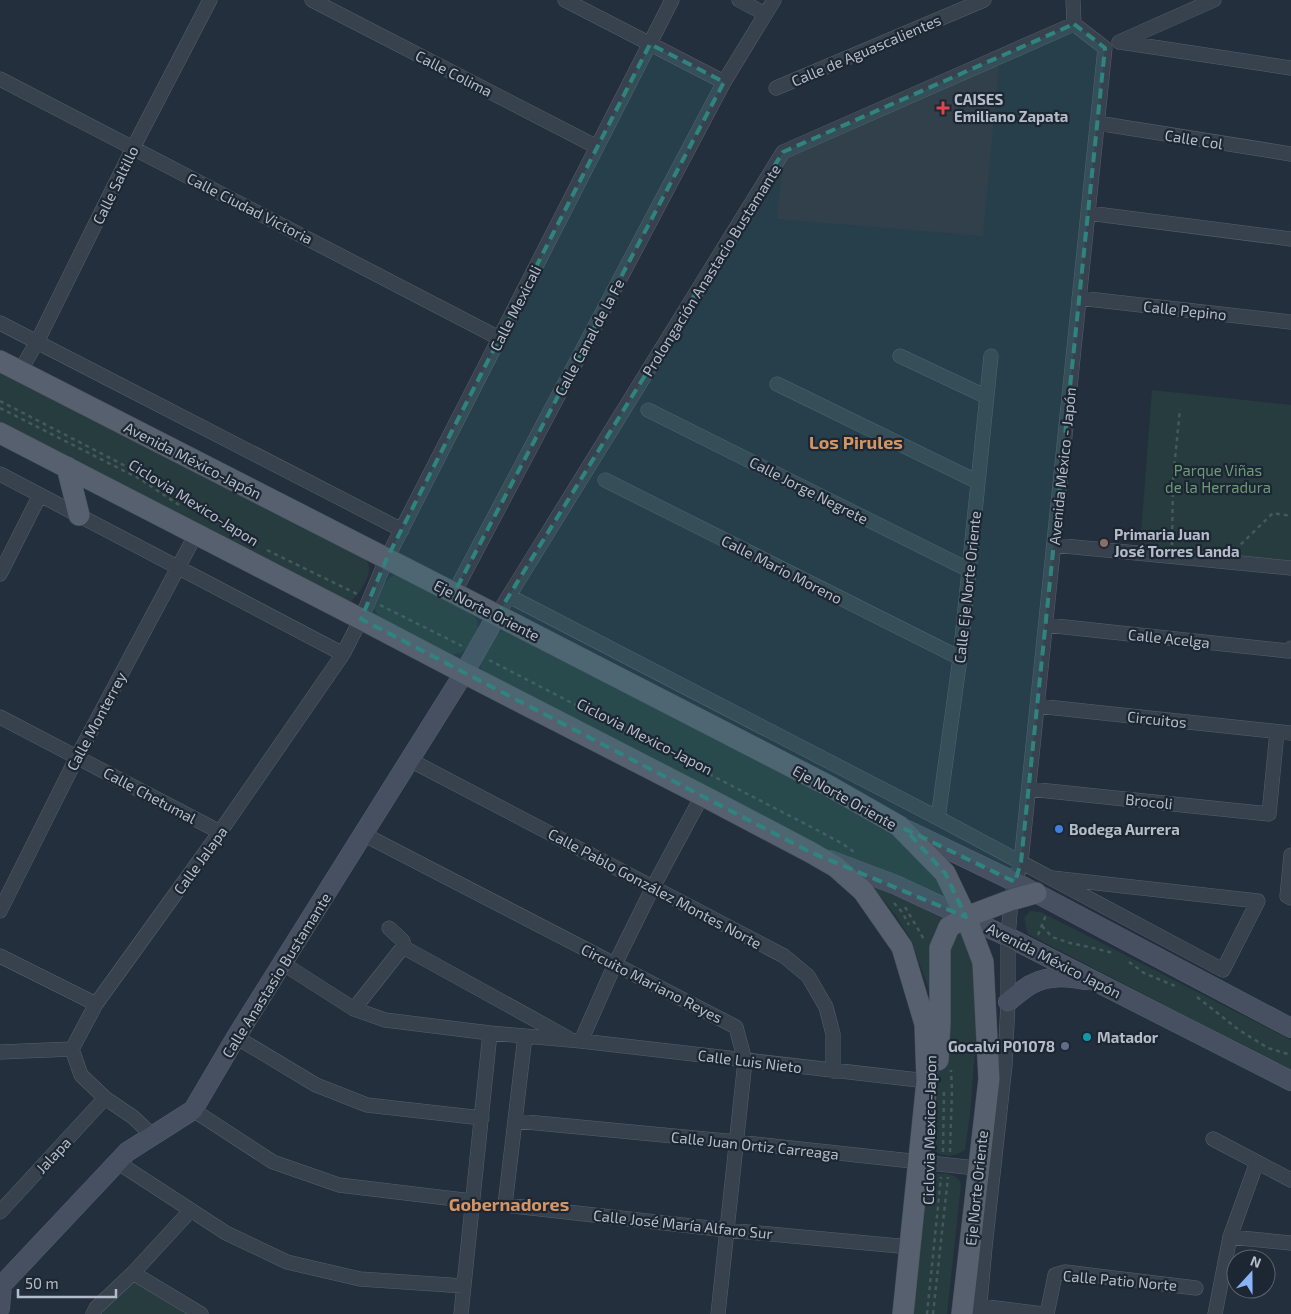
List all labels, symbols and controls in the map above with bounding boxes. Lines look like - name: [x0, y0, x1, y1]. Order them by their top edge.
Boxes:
- street label: Calle de Aguascalientes: [788, 10, 944, 90]
- street label: Calle Colima: [413, 46, 495, 100]
- place label: CAISES Emiliano Zapata: [954, 90, 1068, 125]
- marker: CAISES Emiliano Zapata: [936, 101, 950, 115]
- street label: Calle Col: [1164, 126, 1225, 153]
- street label: Calle Saltillo: [88, 143, 142, 227]
- street label: Prolongación Anastacio Bustamante: [638, 161, 784, 379]
- street label: Calle Ciudad Victoria: [184, 168, 316, 248]
- street label: Calle Mexicali: [486, 262, 544, 354]
- street label: Calle Canal de la Fe: [550, 275, 628, 399]
- street label: Calle Pepino: [1142, 297, 1228, 323]
- street label: Avenida México - Japón: [1045, 386, 1079, 546]
- street label: Avenida México-Japón: [121, 418, 265, 502]
- district label: Los Pirules: [809, 431, 903, 453]
- street label: Calle Jorge Negrete: [747, 452, 871, 528]
- street label: Ciclovia Mexico-Japon: [126, 455, 262, 549]
- park label: Parque Viñas de la Herradura: [1165, 461, 1271, 496]
- street label: Calle Eje Norte Oriente: [950, 510, 985, 664]
- place label: Primaria Juan José Torres Landa: [1114, 525, 1240, 560]
- street label: Calle Mario Moreno: [719, 531, 845, 607]
- marker: Primaria Juan José Torres Landa: [1098, 537, 1110, 549]
- street label: Eje Norte Oriente: [431, 576, 543, 645]
- street label: Calle Acelga: [1127, 625, 1211, 651]
- street label: Calle Monterrey: [62, 669, 130, 773]
- street label: Ciclovia Mexico-Japon: [574, 694, 716, 778]
- street label: Circuitos: [1126, 707, 1188, 731]
- street label: Eje Norte Oriente: [789, 761, 900, 834]
- street label: Calle Chetumal: [101, 763, 200, 827]
- street label: Brocoli: [1124, 790, 1174, 812]
- place label: Bodega Aurrera: [1069, 820, 1180, 838]
- street label: Calle Jalapa: [169, 822, 231, 898]
- marker: Bodega Aurrera: [1053, 823, 1065, 835]
- street label: Calle Pablo González Montes Norte: [545, 824, 765, 952]
- street label: Calle Anastasio Bustamante: [218, 889, 334, 1061]
- street label: Avenida México Japón: [984, 918, 1124, 1002]
- street label: Circuito Mariano Reyes: [578, 940, 726, 1026]
- place label: Matador: [1097, 1028, 1159, 1046]
- marker: Matador: [1081, 1031, 1093, 1043]
- place label: Gocalvi P01078: [948, 1037, 1055, 1055]
- marker: Gocalvi P01078: [1059, 1040, 1071, 1052]
- street label: Calle Luis Nieto: [697, 1046, 803, 1076]
- street label: Ciclovia Mexico-Japon: [919, 1055, 939, 1205]
- street label: Calle Juan Ortiz Carreaga: [670, 1127, 840, 1163]
- street label: Eje Norte Oriente: [961, 1129, 992, 1247]
- street label: Jalapa: [32, 1133, 74, 1177]
- district label: Gobernadores: [449, 1193, 569, 1215]
- street label: Calle José María Alfaro Sur: [592, 1206, 774, 1242]
- north arrow: [1226, 1249, 1276, 1299]
- text: N: [1248, 1252, 1264, 1271]
- scale bar: [18, 1266, 115, 1298]
- street label: Calle Patio Norte: [1062, 1266, 1178, 1294]
- text: 50 m: [25, 1274, 59, 1292]

